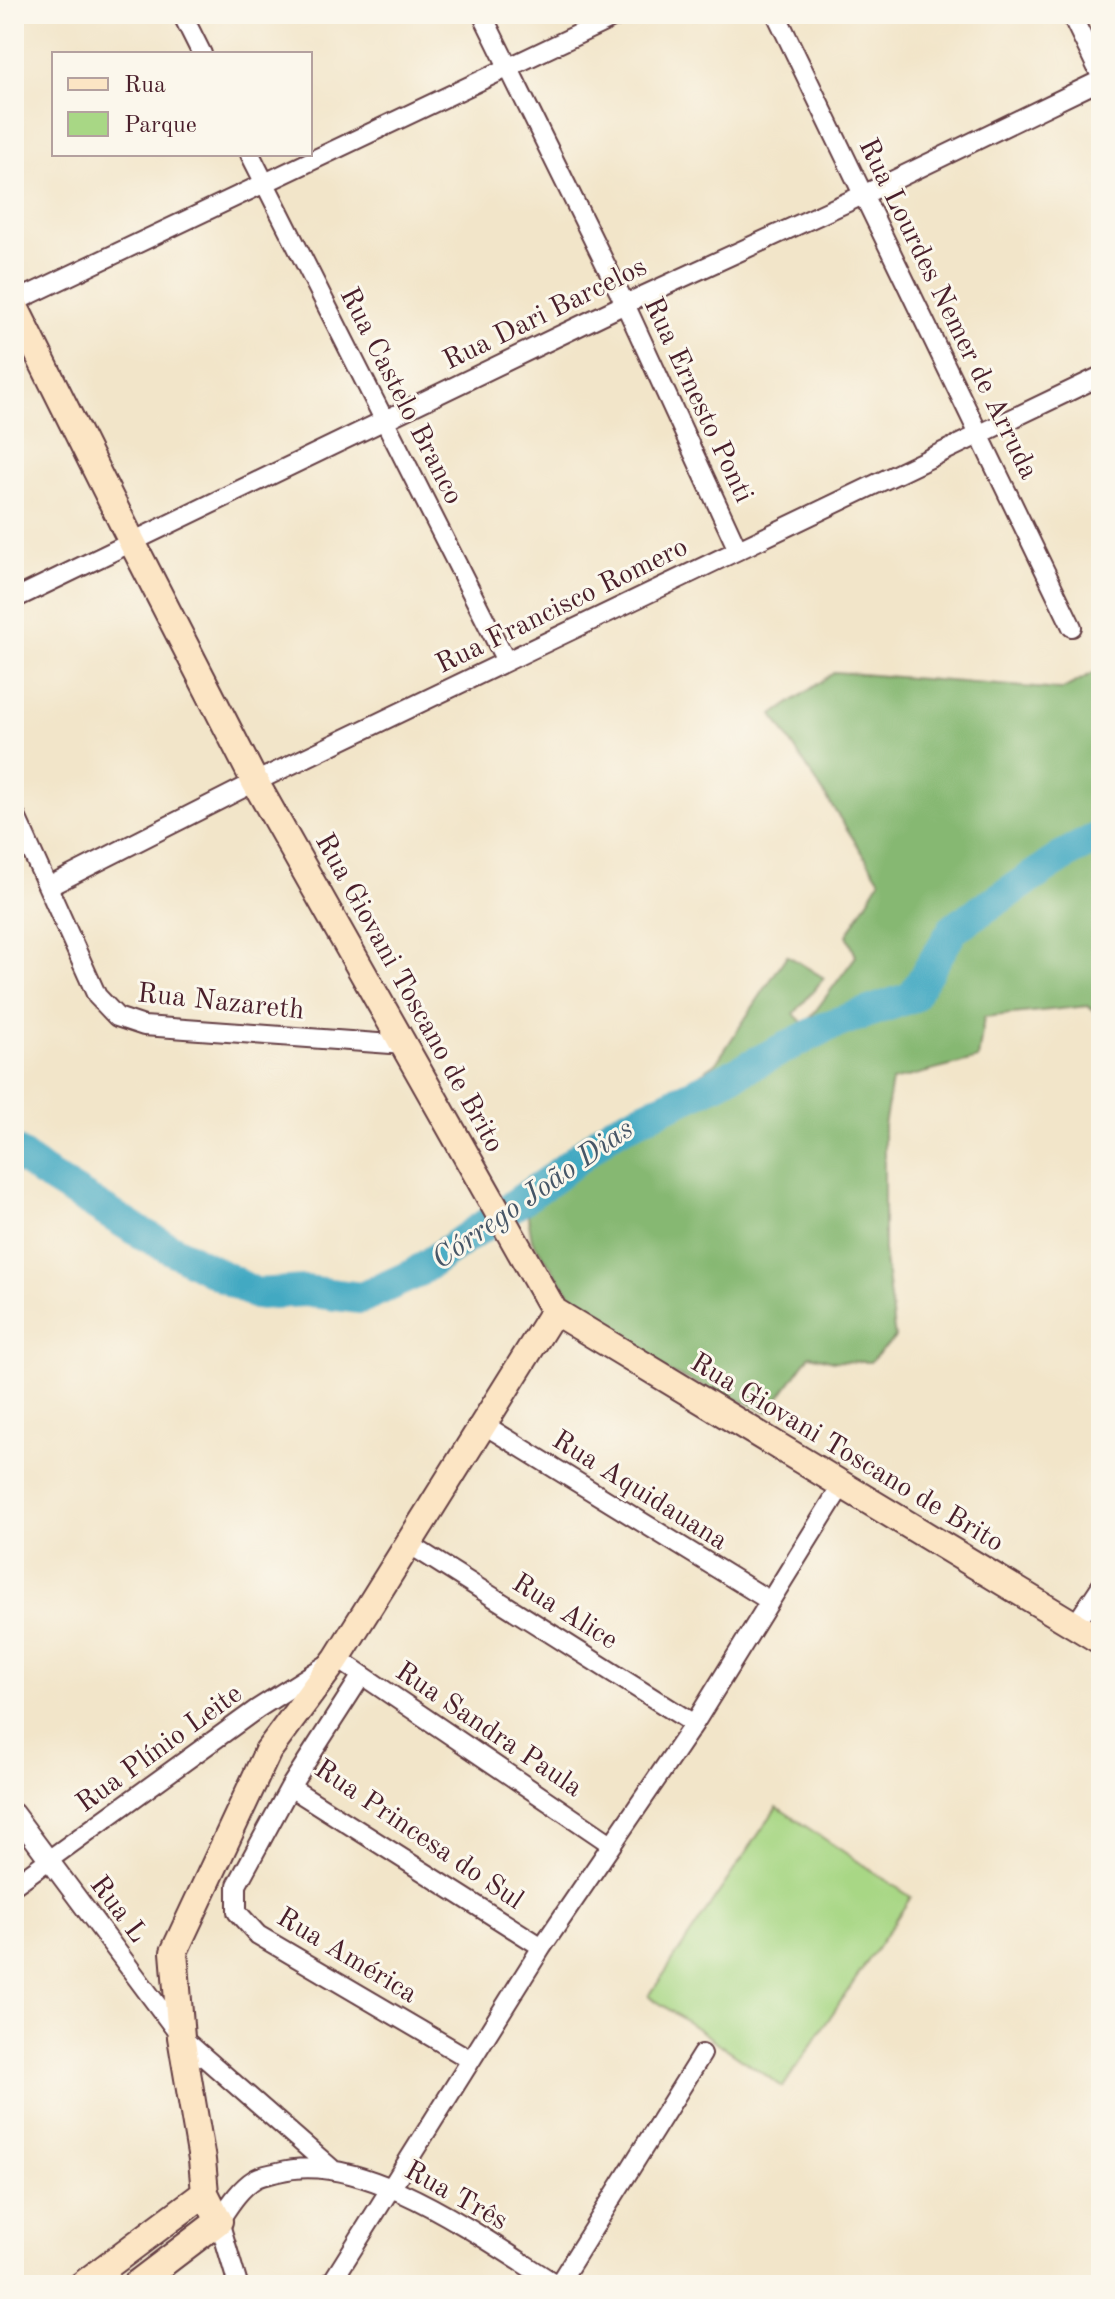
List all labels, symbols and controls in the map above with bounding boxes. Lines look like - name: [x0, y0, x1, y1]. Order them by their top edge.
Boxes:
- legend: [52, 52, 312, 156]
- text: Rua: [124, 74, 166, 98]
- text: Parque: [124, 114, 197, 138]
- street label: Rua Lourdes Nemer de Arruda: [852, 135, 1042, 484]
- street label: Rua Dari Barcelos: [439, 253, 651, 376]
- street label: Rua Castelo Branco: [334, 283, 467, 509]
- street label: Rua Ernesto Ponti: [637, 293, 757, 507]
- street label: Rua Francisco Romero: [432, 534, 693, 680]
- street label: Rua Giovani Toscano de Brito: [309, 829, 508, 1158]
- street label: Rua Nazareth: [136, 980, 305, 1026]
- water label: Córrego João Dias: [427, 1114, 639, 1275]
- street label: Rua Giovani Toscano de Brito: [685, 1349, 1008, 1558]
- street label: Rua Aquidauana: [547, 1426, 732, 1557]
- street label: Rua Alice: [507, 1569, 622, 1656]
- street label: Rua Sandra Paula: [390, 1658, 587, 1803]
- street label: Rua Plínio Leite: [72, 1680, 248, 1819]
- street label: Rua Princesa do Sul: [309, 1755, 528, 1916]
- street label: Rua L: [84, 1871, 151, 1948]
- street label: Rua América: [271, 1904, 422, 2009]
- street label: Rua Três: [399, 2157, 512, 2236]

